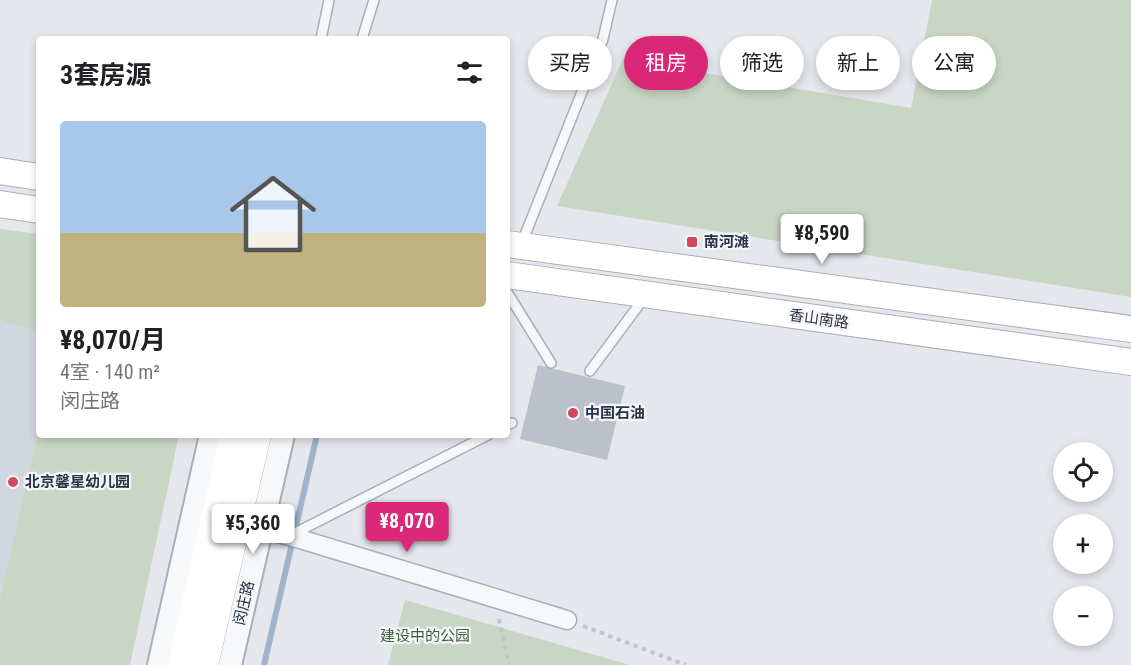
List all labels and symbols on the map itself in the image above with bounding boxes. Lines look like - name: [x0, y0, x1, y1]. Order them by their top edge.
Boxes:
- pin: ¥8,590: [773, 214, 871, 265]
- place label: 南河滩: [704, 233, 749, 251]
- marker: 南河滩: [685, 235, 699, 249]
- street label: 香山南路: [788, 306, 850, 332]
- place label: 中国石油: [585, 404, 645, 422]
- marker: 中国石油: [566, 406, 580, 420]
- place label: 北京馨星幼儿园: [25, 473, 130, 491]
- marker: 北京馨星幼儿园: [6, 475, 20, 489]
- pin: ¥8,070: [358, 502, 456, 553]
- pin: ¥5,360: [204, 504, 302, 555]
- street label: 闵庄路: [230, 579, 258, 627]
- park label: 建设中的公园: [380, 627, 470, 645]

